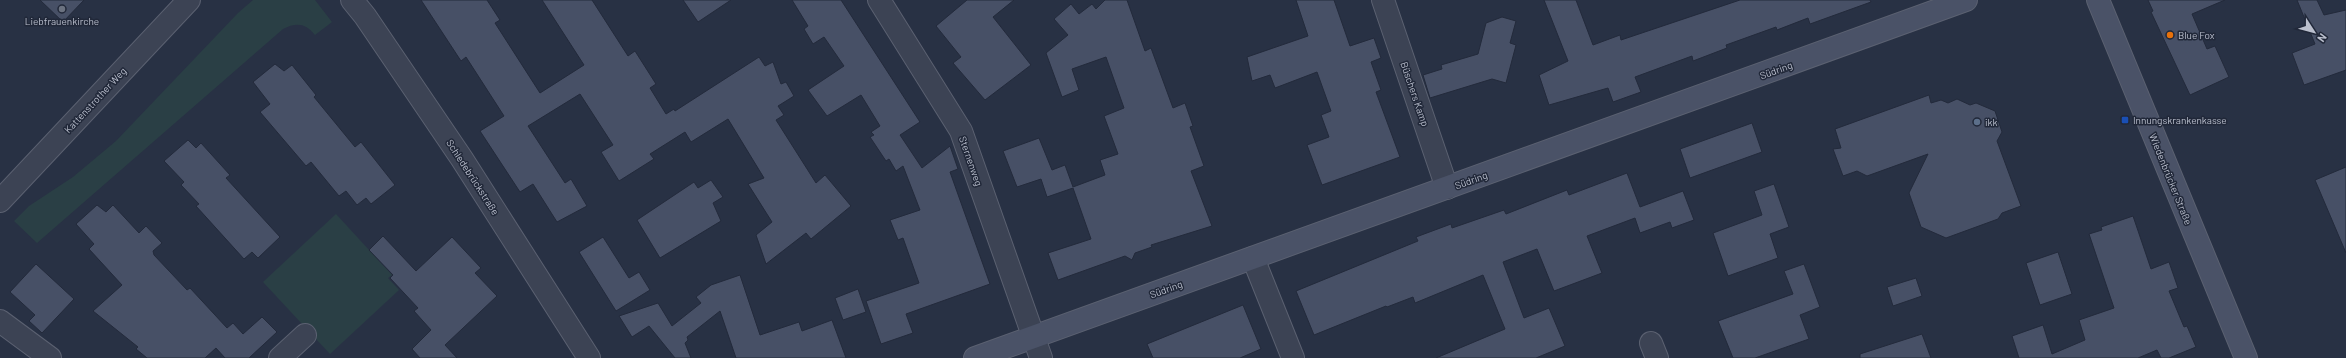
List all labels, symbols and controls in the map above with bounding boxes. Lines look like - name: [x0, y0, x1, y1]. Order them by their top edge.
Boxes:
- marker: Liebfrauenkirche: [57, 4, 67, 14]
- north arrow: [2294, 12, 2334, 52]
- place label: Liebfrauenkirche: [25, 15, 99, 27]
- place label: Blue Fox: [2178, 29, 2215, 41]
- marker: Blue Fox: [2165, 30, 2175, 40]
- text: N: [2315, 31, 2330, 45]
- street label: Südring: [1758, 59, 1794, 81]
- street label: Büschers Kamp: [1398, 60, 1432, 128]
- street label: Kattenstrother Weg: [62, 65, 128, 135]
- place label: Innungskrankenkasse: [2133, 114, 2227, 126]
- marker: Innungskrankenkasse: [2120, 115, 2130, 125]
- place label: ikk: [1985, 116, 1998, 128]
- marker: ikk: [1972, 117, 1982, 127]
- street label: Wiedenbrücker Straße: [2147, 132, 2195, 226]
- street label: Sternenweg: [957, 134, 985, 188]
- street label: Schledebrückstraße: [444, 137, 502, 217]
- street label: Südring: [1453, 169, 1489, 191]
- street label: Südring: [1148, 278, 1184, 300]

